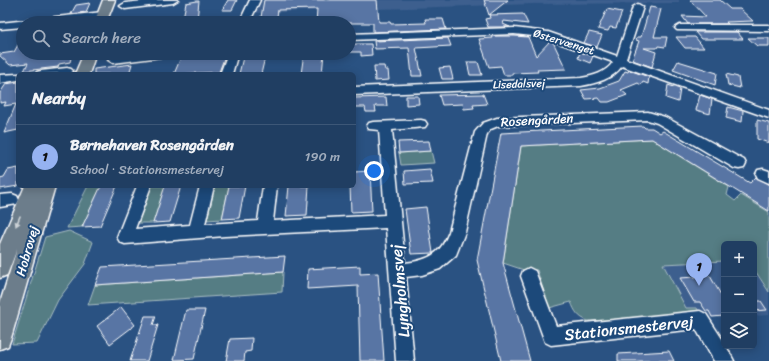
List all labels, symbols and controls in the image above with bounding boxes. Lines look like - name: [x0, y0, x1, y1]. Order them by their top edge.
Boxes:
- search box: [16, 16, 356, 60]
- street label: Østervænget: [531, 24, 597, 60]
- text: Search here: [62, 25, 141, 51]
- icon: search: [30, 27, 52, 49]
- street label: Lisedalsvej: [493, 74, 546, 94]
- text: Nearby: [32, 83, 86, 113]
- street label: Rosengården: [500, 107, 574, 133]
- text: Børnehaven Rosengården: [70, 132, 234, 158]
- text: 1: [42, 145, 48, 168]
- text: 190 m: [305, 145, 340, 168]
- text: School · Stationsmestervej: [70, 158, 224, 181]
- your location: [364, 161, 384, 181]
- one-way arrow: [15, 216, 21, 228]
- street label: Hobrovej: [9, 222, 45, 279]
- map controls: [721, 241, 757, 349]
- button: +: [721, 241, 757, 277]
- street label: Lyngholmsvej: [381, 242, 419, 339]
- pin: 1: [686, 253, 712, 286]
- button: −: [721, 277, 757, 313]
- street label: Stationsmestervej: [563, 307, 696, 349]
- button: layers: [721, 313, 757, 349]

